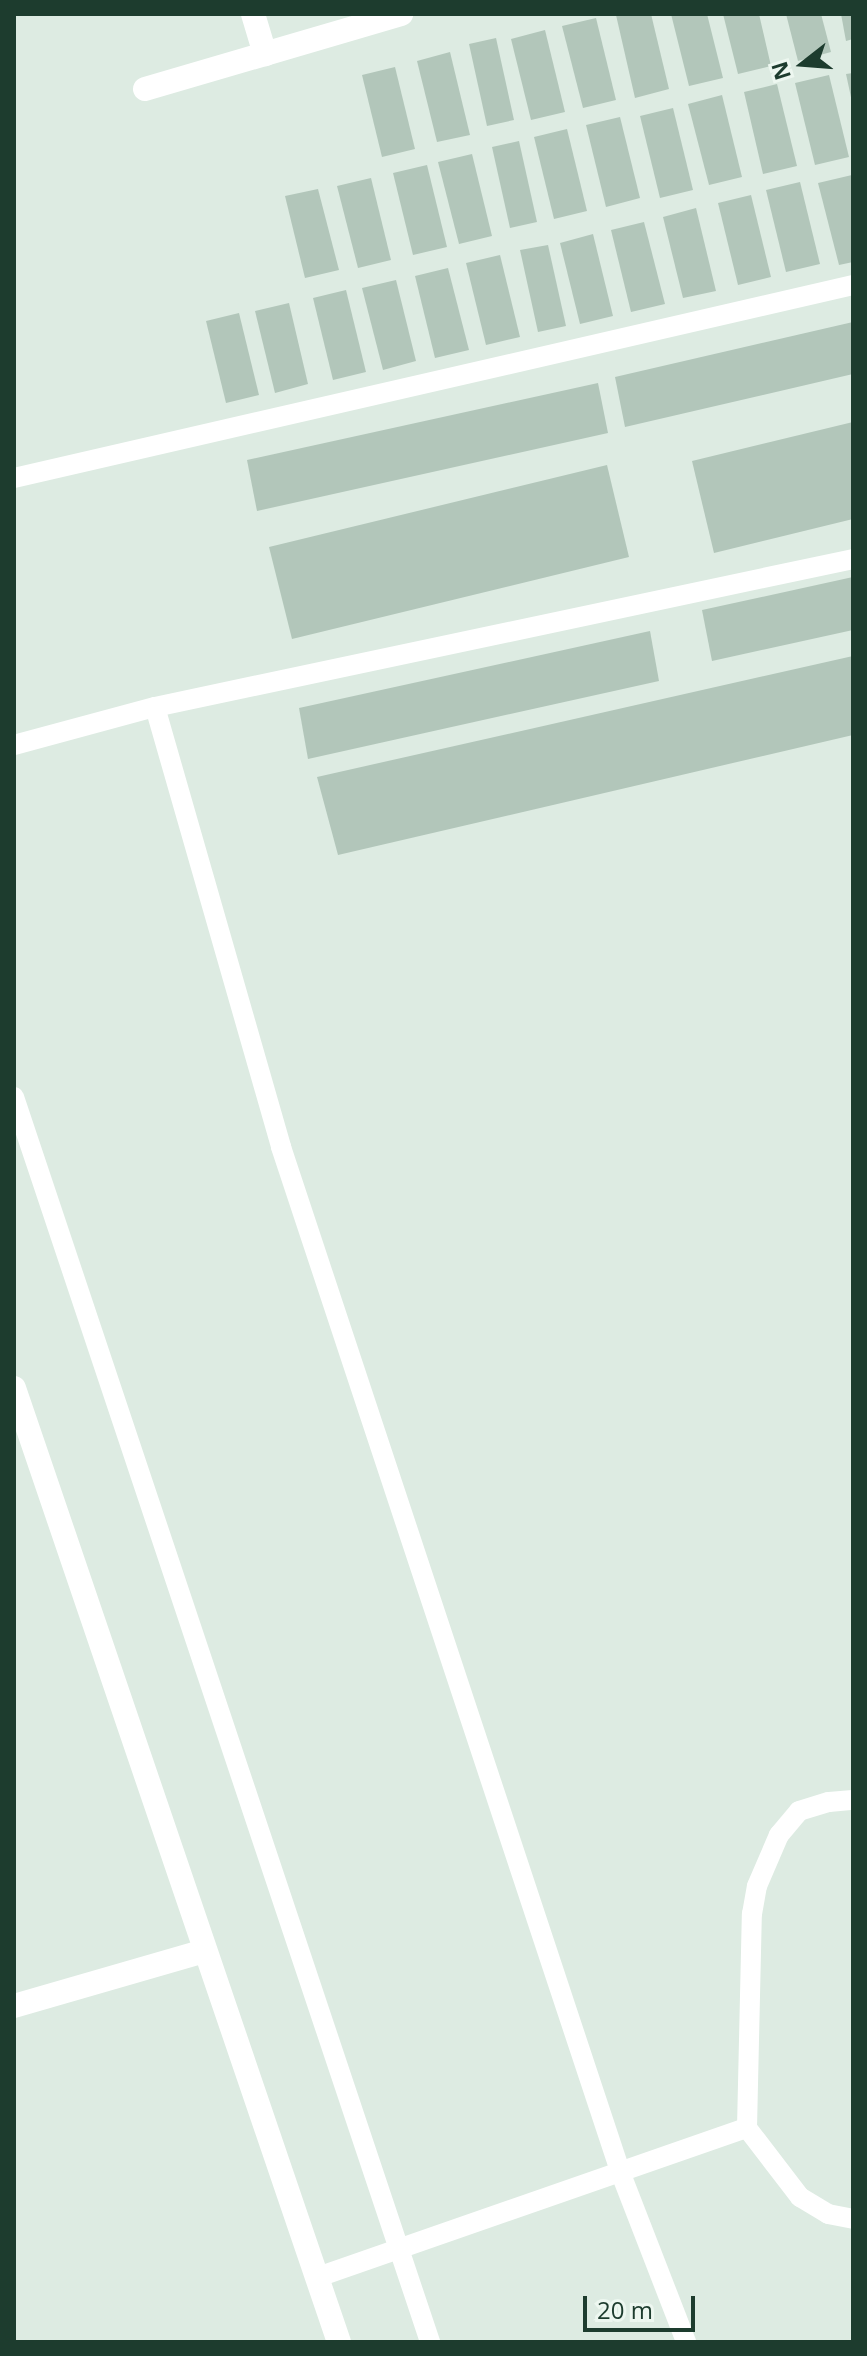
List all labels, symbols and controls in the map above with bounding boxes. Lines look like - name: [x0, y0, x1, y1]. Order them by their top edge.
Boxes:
- north arrow: [763, 24, 843, 104]
- text: N: [763, 58, 797, 84]
- scale bar: [587, 2280, 699, 2330]
- text: 20 m: [597, 2293, 653, 2326]

